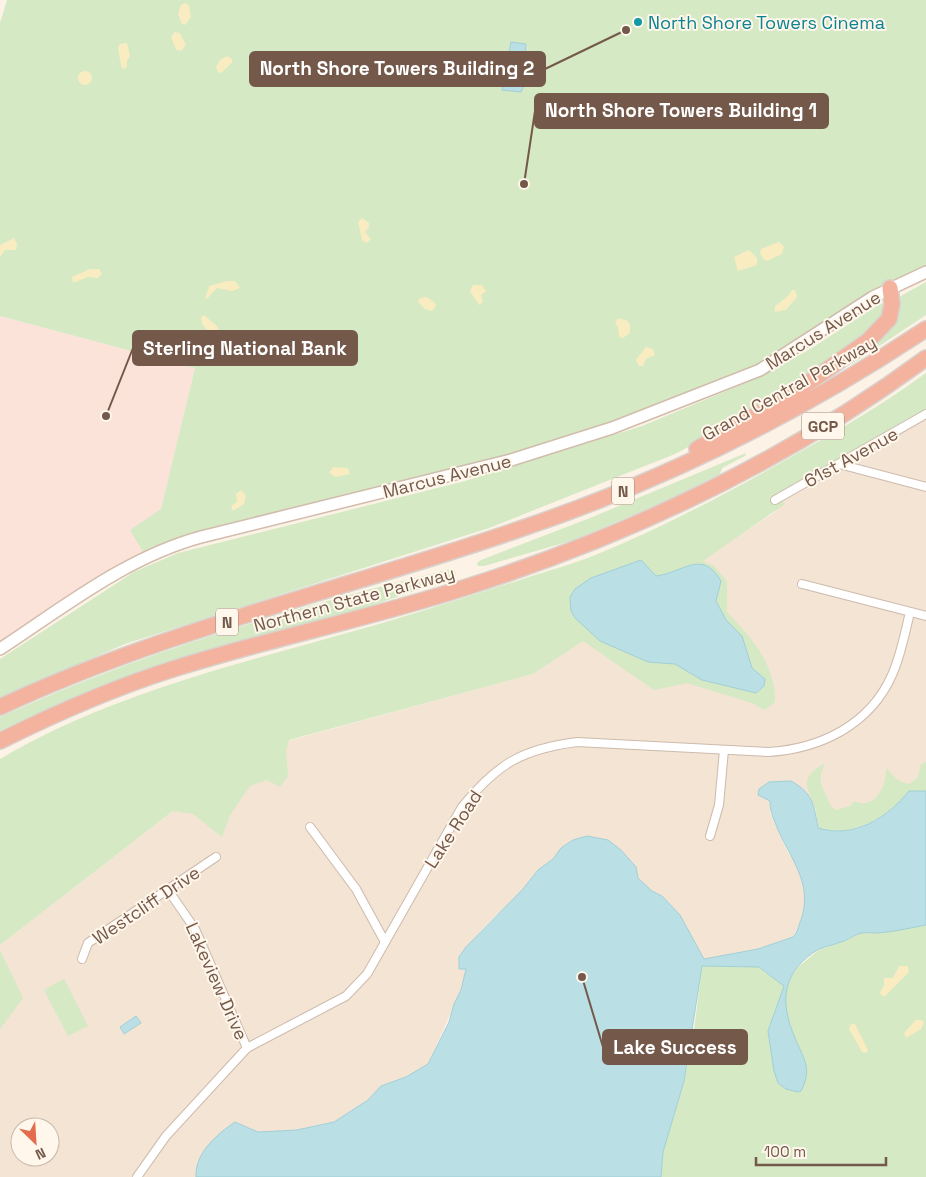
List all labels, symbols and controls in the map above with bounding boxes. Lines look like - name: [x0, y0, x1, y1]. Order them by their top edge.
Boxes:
- place label: North Shore Towers Cinema: [648, 11, 885, 34]
- marker: North Shore Towers Cinema: [632, 16, 644, 28]
- callout: North Shore Towers Building 2: [250, 52, 545, 86]
- text: North Shore Towers Building 2: [260, 56, 534, 81]
- callout: North Shore Towers Building 1: [535, 94, 828, 128]
- text: North Shore Towers Building 1: [545, 98, 817, 123]
- street label: Marcus Avenue: [761, 285, 885, 375]
- street label: Grand Central Parkway: [698, 330, 880, 446]
- callout: Sterling National Bank: [133, 331, 357, 365]
- text: Sterling National Bank: [143, 336, 347, 361]
- road number: GCP: [802, 412, 844, 440]
- street label: 61st Avenue: [800, 422, 902, 492]
- street label: Marcus Avenue: [380, 449, 514, 503]
- road number: N: [612, 478, 634, 504]
- street label: Northern State Parkway: [251, 561, 457, 637]
- road number: N: [216, 608, 238, 636]
- street label: Lake Road: [419, 785, 487, 873]
- street label: Westcliff Drive: [88, 861, 204, 949]
- street label: Lakeview Drive: [181, 919, 253, 1043]
- callout: Lake Success: [603, 1030, 747, 1064]
- text: Lake Success: [613, 1035, 737, 1060]
- north arrow: [10, 1117, 60, 1167]
- scale bar: [756, 1134, 886, 1166]
- text: 100 m: [764, 1142, 806, 1161]
- text: N: [32, 1144, 49, 1164]

